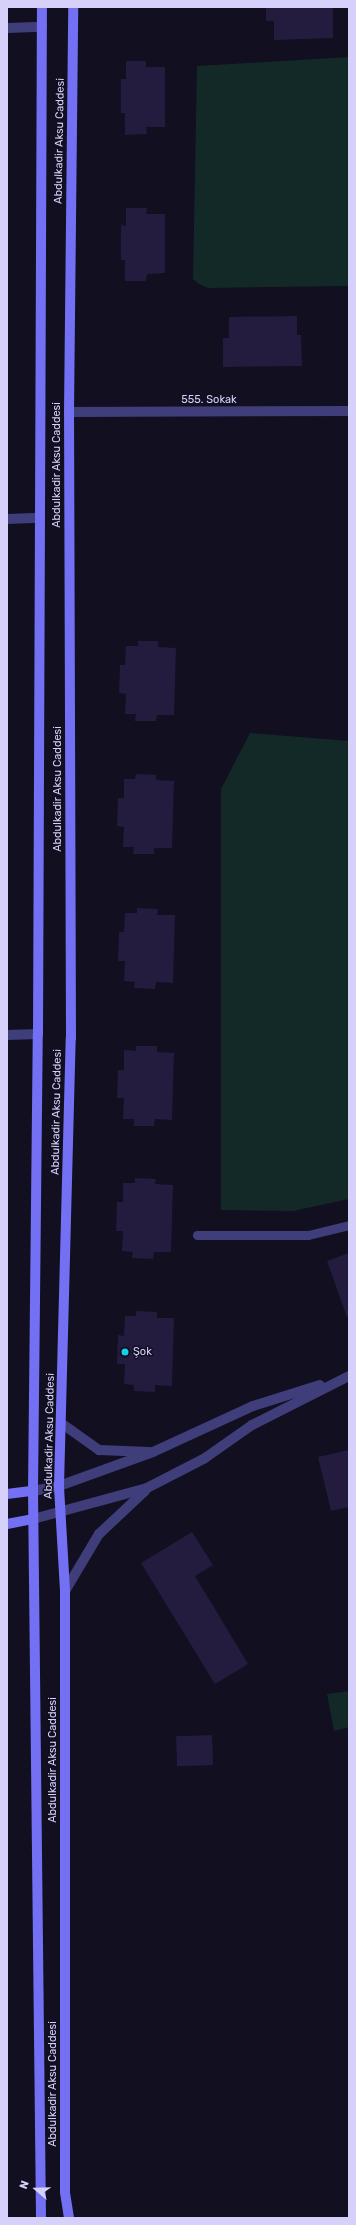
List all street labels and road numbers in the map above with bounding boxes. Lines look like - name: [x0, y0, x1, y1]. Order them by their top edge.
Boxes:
- street label: Abdulkadir Aksu Caddesi: [52, 78, 68, 204]
- street label: 555. Sokak: [181, 393, 237, 407]
- street label: Abdulkadir Aksu Caddesi: [50, 402, 64, 528]
- street label: Abdulkadir Aksu Caddesi: [51, 726, 65, 852]
- street label: Abdulkadir Aksu Caddesi: [49, 1049, 65, 1175]
- street label: Abdulkadir Aksu Caddesi: [42, 1373, 58, 1499]
- street label: Abdulkadir Aksu Caddesi: [46, 1697, 60, 1823]
- street label: Abdulkadir Aksu Caddesi: [46, 2021, 60, 2147]

